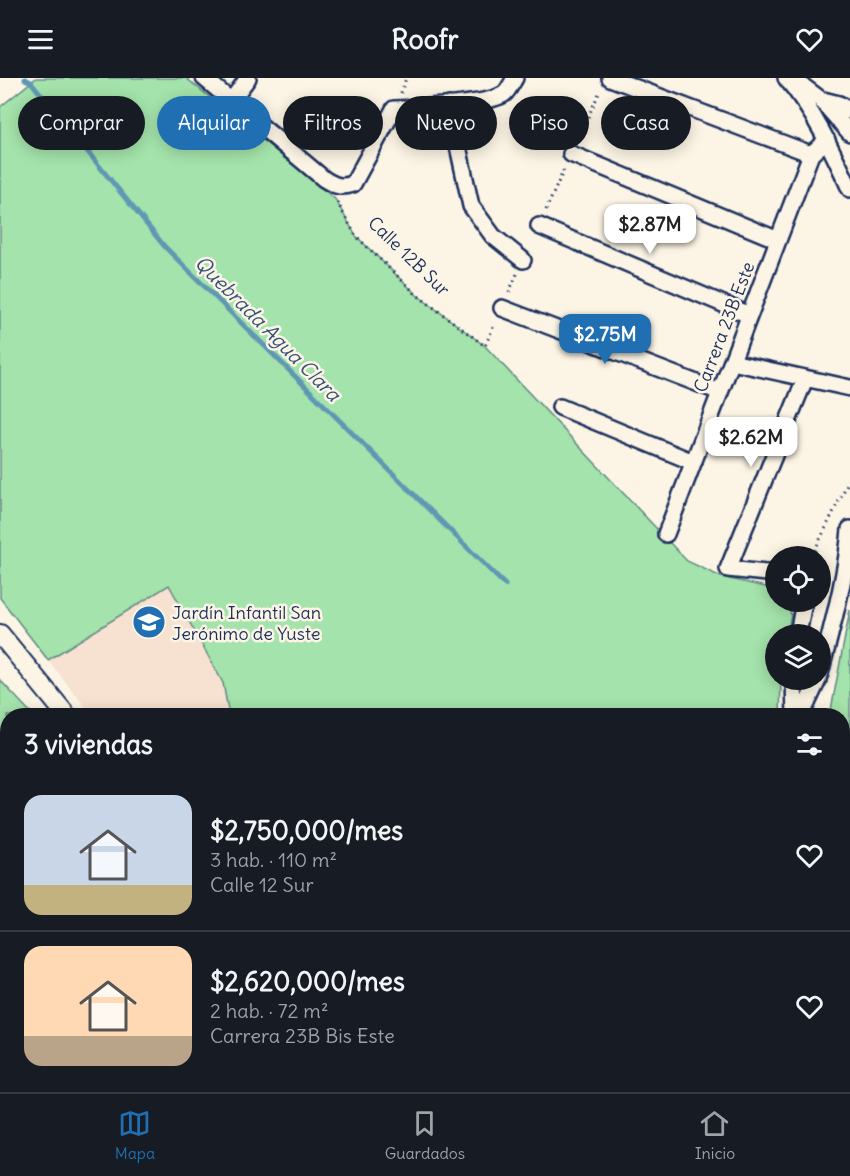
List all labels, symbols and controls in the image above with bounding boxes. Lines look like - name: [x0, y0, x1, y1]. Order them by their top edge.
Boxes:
- text: Roofr: [392, 22, 459, 56]
- icon: menu: [24, 23, 57, 56]
- icon: heart: [793, 23, 826, 56]
- chip: Comprar: [18, 96, 145, 150]
- chip: Alquilar: [157, 96, 271, 150]
- chip: Filtros: [283, 96, 383, 150]
- chip: Nuevo: [395, 96, 497, 150]
- chip: Piso: [509, 96, 589, 150]
- chip: Casa: [601, 96, 691, 150]
- pin: $2.87M: [601, 204, 699, 255]
- street label: Calle 12B Sur: [363, 211, 455, 301]
- text: $2.87M: [618, 211, 682, 236]
- water label: Quebrada Agua Clara: [190, 250, 347, 407]
- street label: Carrera 23B Este: [689, 258, 759, 396]
- pin: $2.75M: [556, 314, 654, 365]
- text: $2.75M: [573, 321, 637, 346]
- pin: $2.62M: [702, 417, 800, 468]
- text: $2.62M: [719, 424, 783, 449]
- map controls: [765, 546, 831, 690]
- button: locate: [765, 546, 831, 612]
- place label: Jardín Infantil San Jerónimo de Yuste: [172, 601, 321, 645]
- school or university icon: Jardín Infantil San Jerónimo de Yuste: [131, 604, 167, 640]
- button: layers: [765, 624, 831, 690]
- text: 3 viviendas: [24, 728, 153, 761]
- icon: filters: [793, 728, 826, 761]
- text: $2,750,000/mes: [210, 814, 403, 847]
- icon: home: [72, 819, 144, 891]
- icon: heart: [793, 839, 826, 872]
- text: 3 hab. · 110 m²: [210, 847, 337, 872]
- text: Calle 12 Sur: [210, 872, 314, 897]
- text: $2,620,000/mes: [210, 965, 405, 998]
- icon: home: [72, 970, 144, 1042]
- icon: heart: [793, 990, 826, 1023]
- text: 2 hab. · 72 m²: [210, 998, 328, 1023]
- text: Carrera 23B Bis Este: [210, 1023, 395, 1048]
- tab: Mapa: [115, 1107, 155, 1163]
- tab: Guardados: [385, 1107, 465, 1163]
- tab: Inicio: [695, 1107, 735, 1163]

